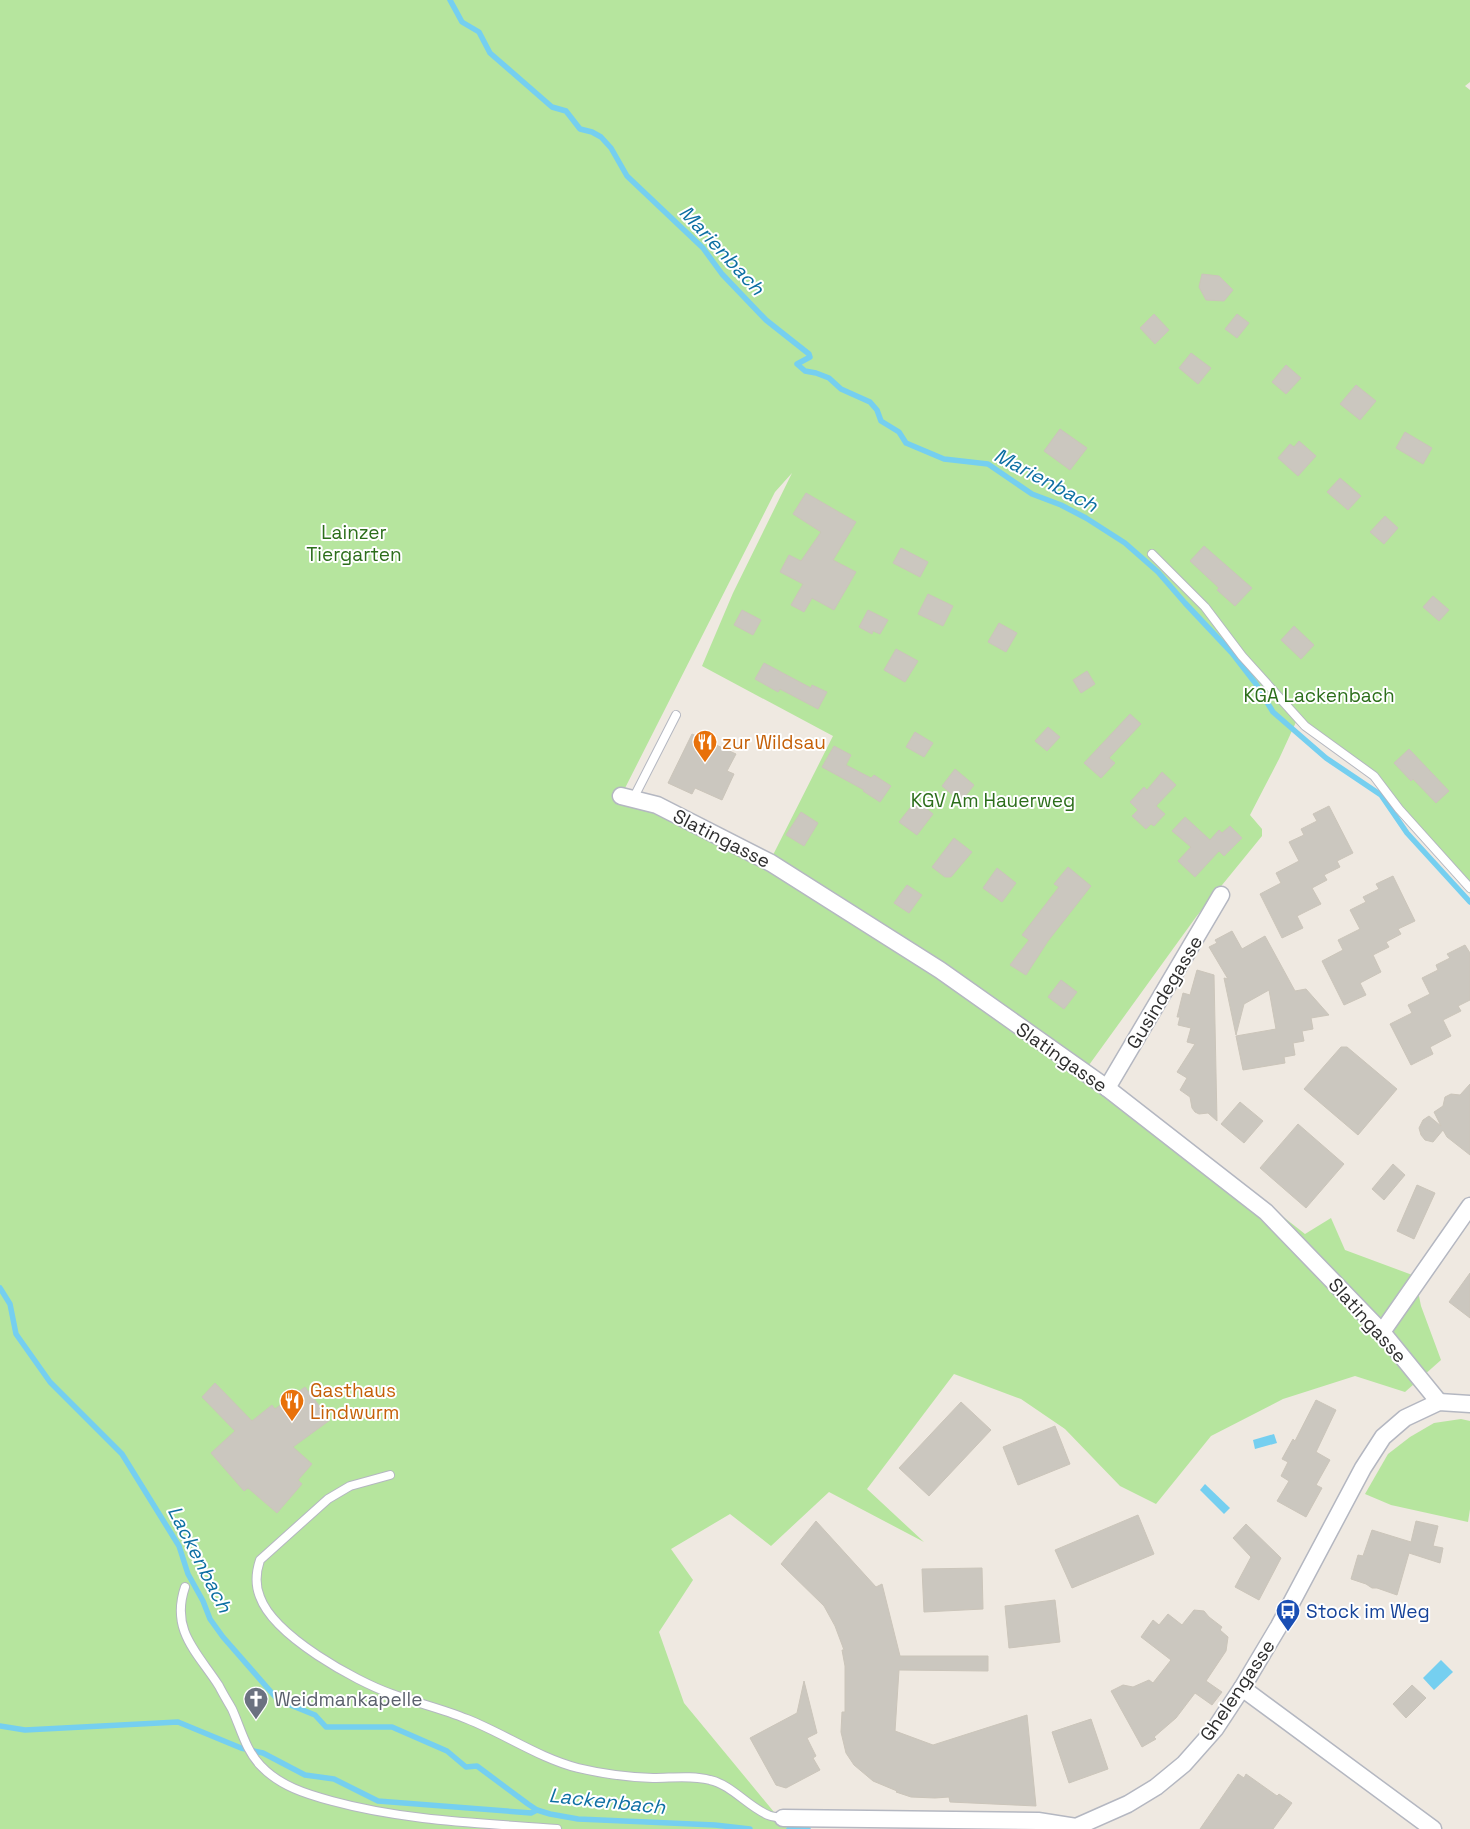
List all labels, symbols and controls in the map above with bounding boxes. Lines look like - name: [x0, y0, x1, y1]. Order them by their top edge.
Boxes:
- water label: Marienbach: [674, 200, 771, 301]
- water label: Marienbach: [990, 442, 1103, 519]
- park label: Lainzer Tiergarten: [306, 520, 402, 567]
- park label: KGA Lackenbach: [1243, 683, 1395, 708]
- restaurant icon: zur Wildsau: [692, 729, 718, 763]
- place label: zur Wildsau: [722, 730, 826, 755]
- park label: KGV Am Hauerweg: [911, 788, 1075, 813]
- street label: Slatingasse: [669, 803, 775, 874]
- street label: Gusindegasse: [1121, 931, 1208, 1054]
- street label: Slatingasse: [1011, 1017, 1112, 1098]
- street label: Slatingasse: [1323, 1273, 1412, 1368]
- place label: Gasthaus Lindwurm: [310, 1378, 399, 1425]
- restaurant icon: Gasthaus Lindwurm: [279, 1388, 305, 1422]
- water label: Lackenbach: [162, 1501, 238, 1618]
- bus stop icon: Stock im Weg: [1275, 1598, 1301, 1632]
- place label: Stock im Weg: [1306, 1599, 1430, 1624]
- street label: Ghelengasse: [1194, 1635, 1281, 1746]
- church icon: Weidmankapelle: [243, 1686, 269, 1720]
- place label: Weidmankapelle: [274, 1687, 422, 1712]
- water label: Lackenbach: [548, 1782, 667, 1820]

